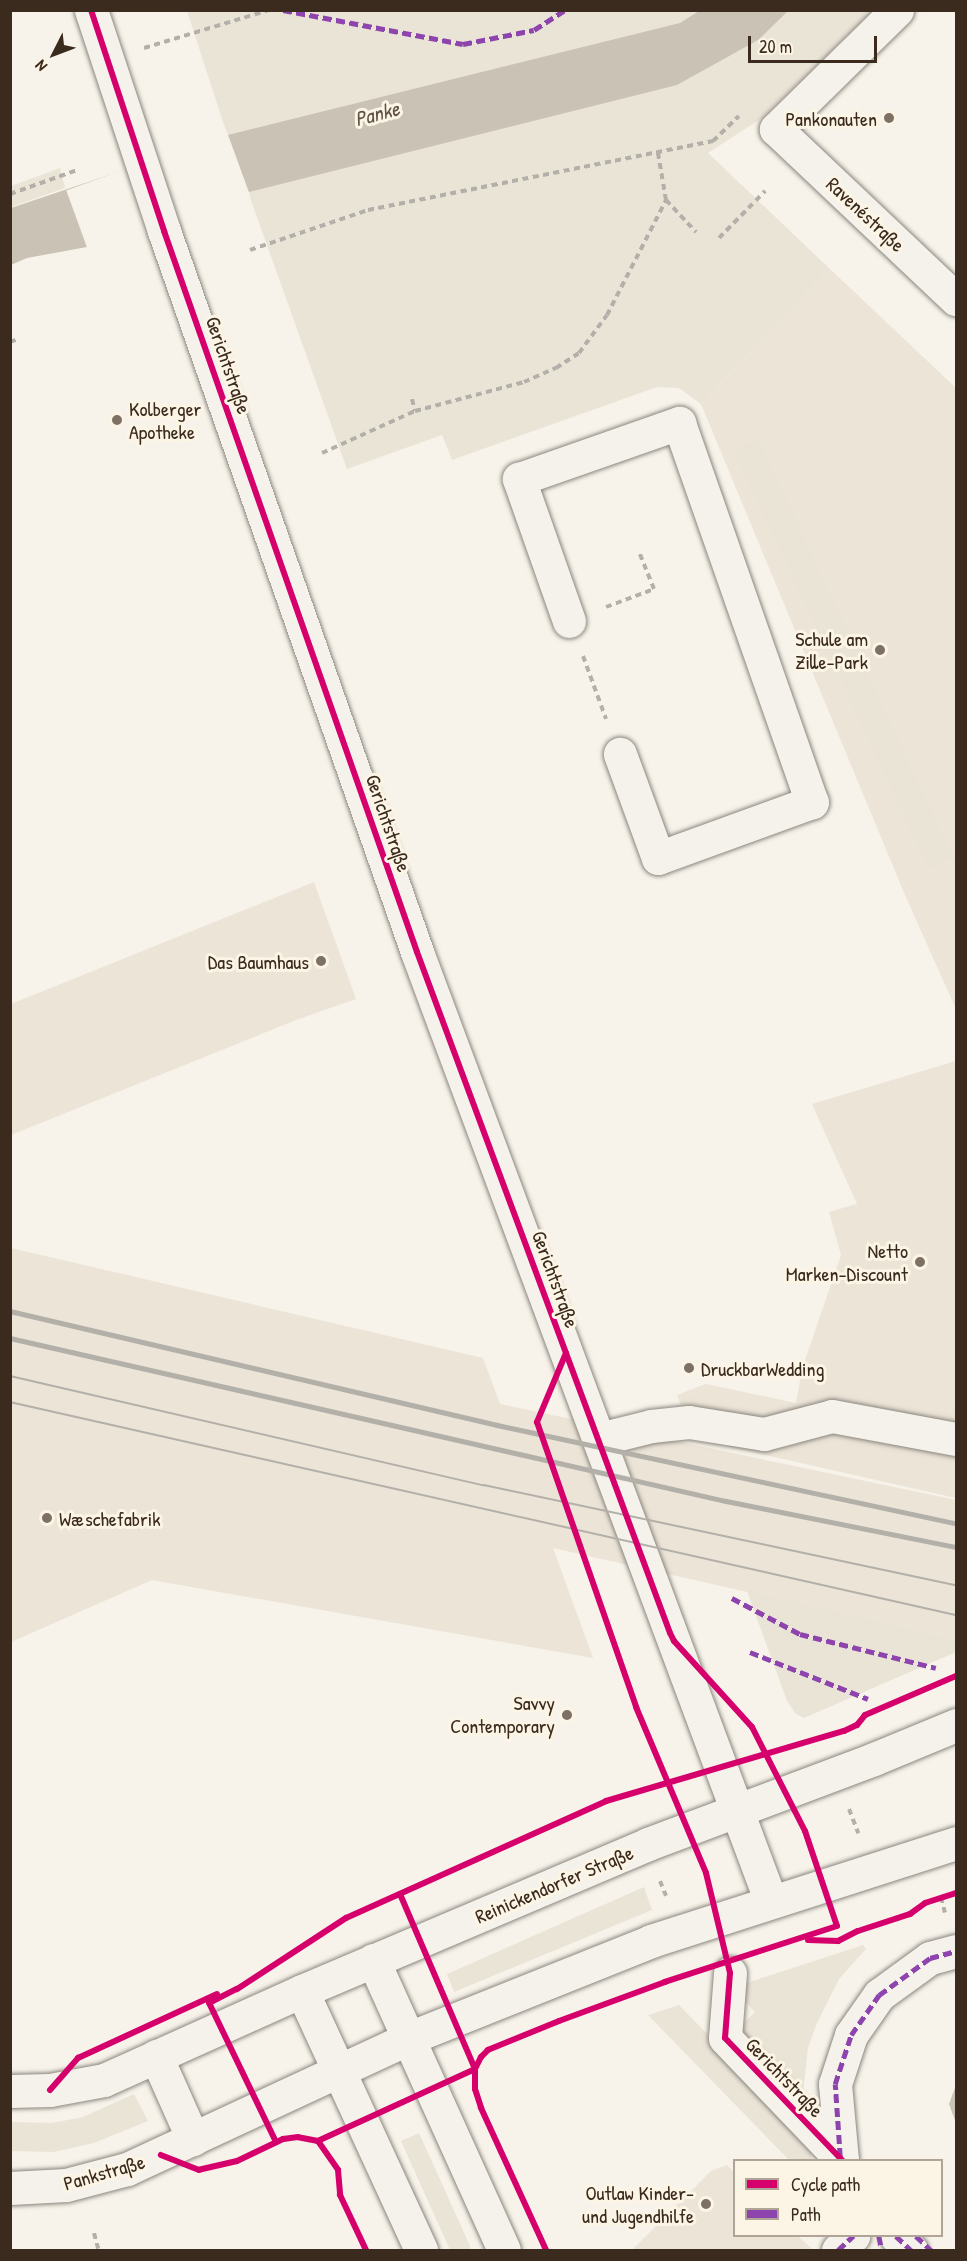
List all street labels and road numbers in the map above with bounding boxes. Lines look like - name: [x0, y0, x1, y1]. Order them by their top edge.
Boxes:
- street label: Ravenéstraße: [822, 172, 910, 256]
- street label: Gerichtstraße: [201, 313, 257, 417]
- street label: Gerichtstraße: [361, 771, 417, 875]
- street label: Gerichtstraße: [527, 1227, 585, 1331]
- street label: Reinickendorfer Straße: [471, 1840, 637, 1928]
- street label: Gerichtstraße: [741, 2032, 829, 2122]
- street label: Pankstraße: [61, 2149, 147, 2195]

